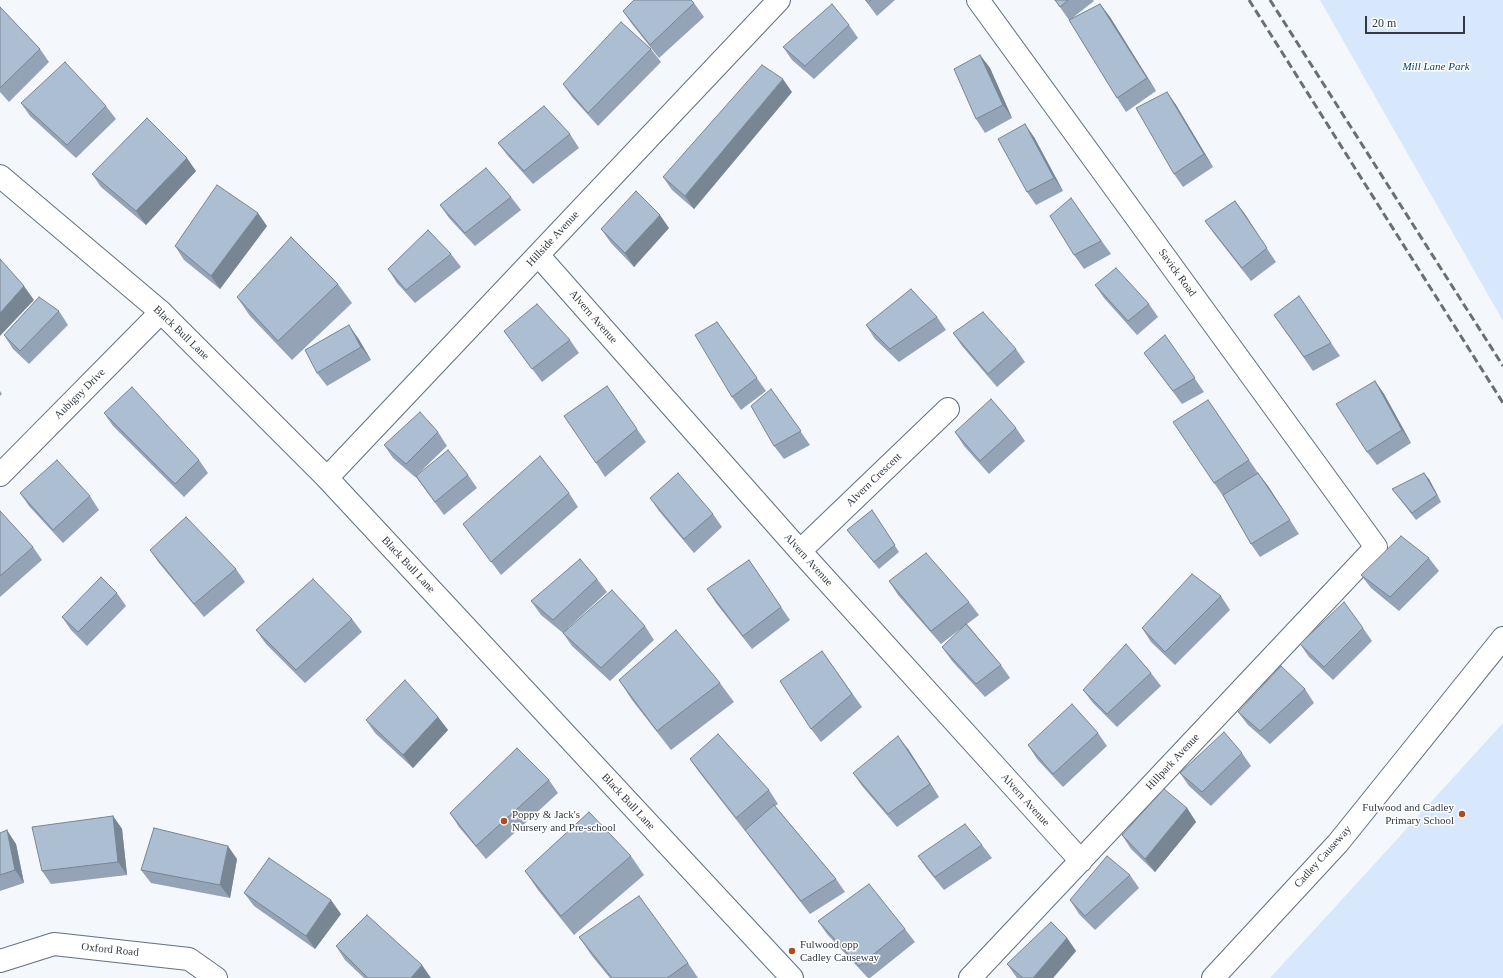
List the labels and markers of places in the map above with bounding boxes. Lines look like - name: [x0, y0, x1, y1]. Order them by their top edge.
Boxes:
- place label: Fulwood and Cadley Primary School: [1362, 801, 1454, 827]
- place label: Poppy & Jack's Nursery and Pre-school: [512, 808, 616, 834]
- marker: Fulwood and Cadley Primary School: [1457, 809, 1467, 819]
- marker: Poppy & Jack's Nursery and Pre-school: [499, 816, 509, 826]
- place label: Fulwood opp Cadley Causeway: [800, 938, 879, 964]
- marker: Fulwood opp Cadley Causeway: [787, 946, 797, 956]

